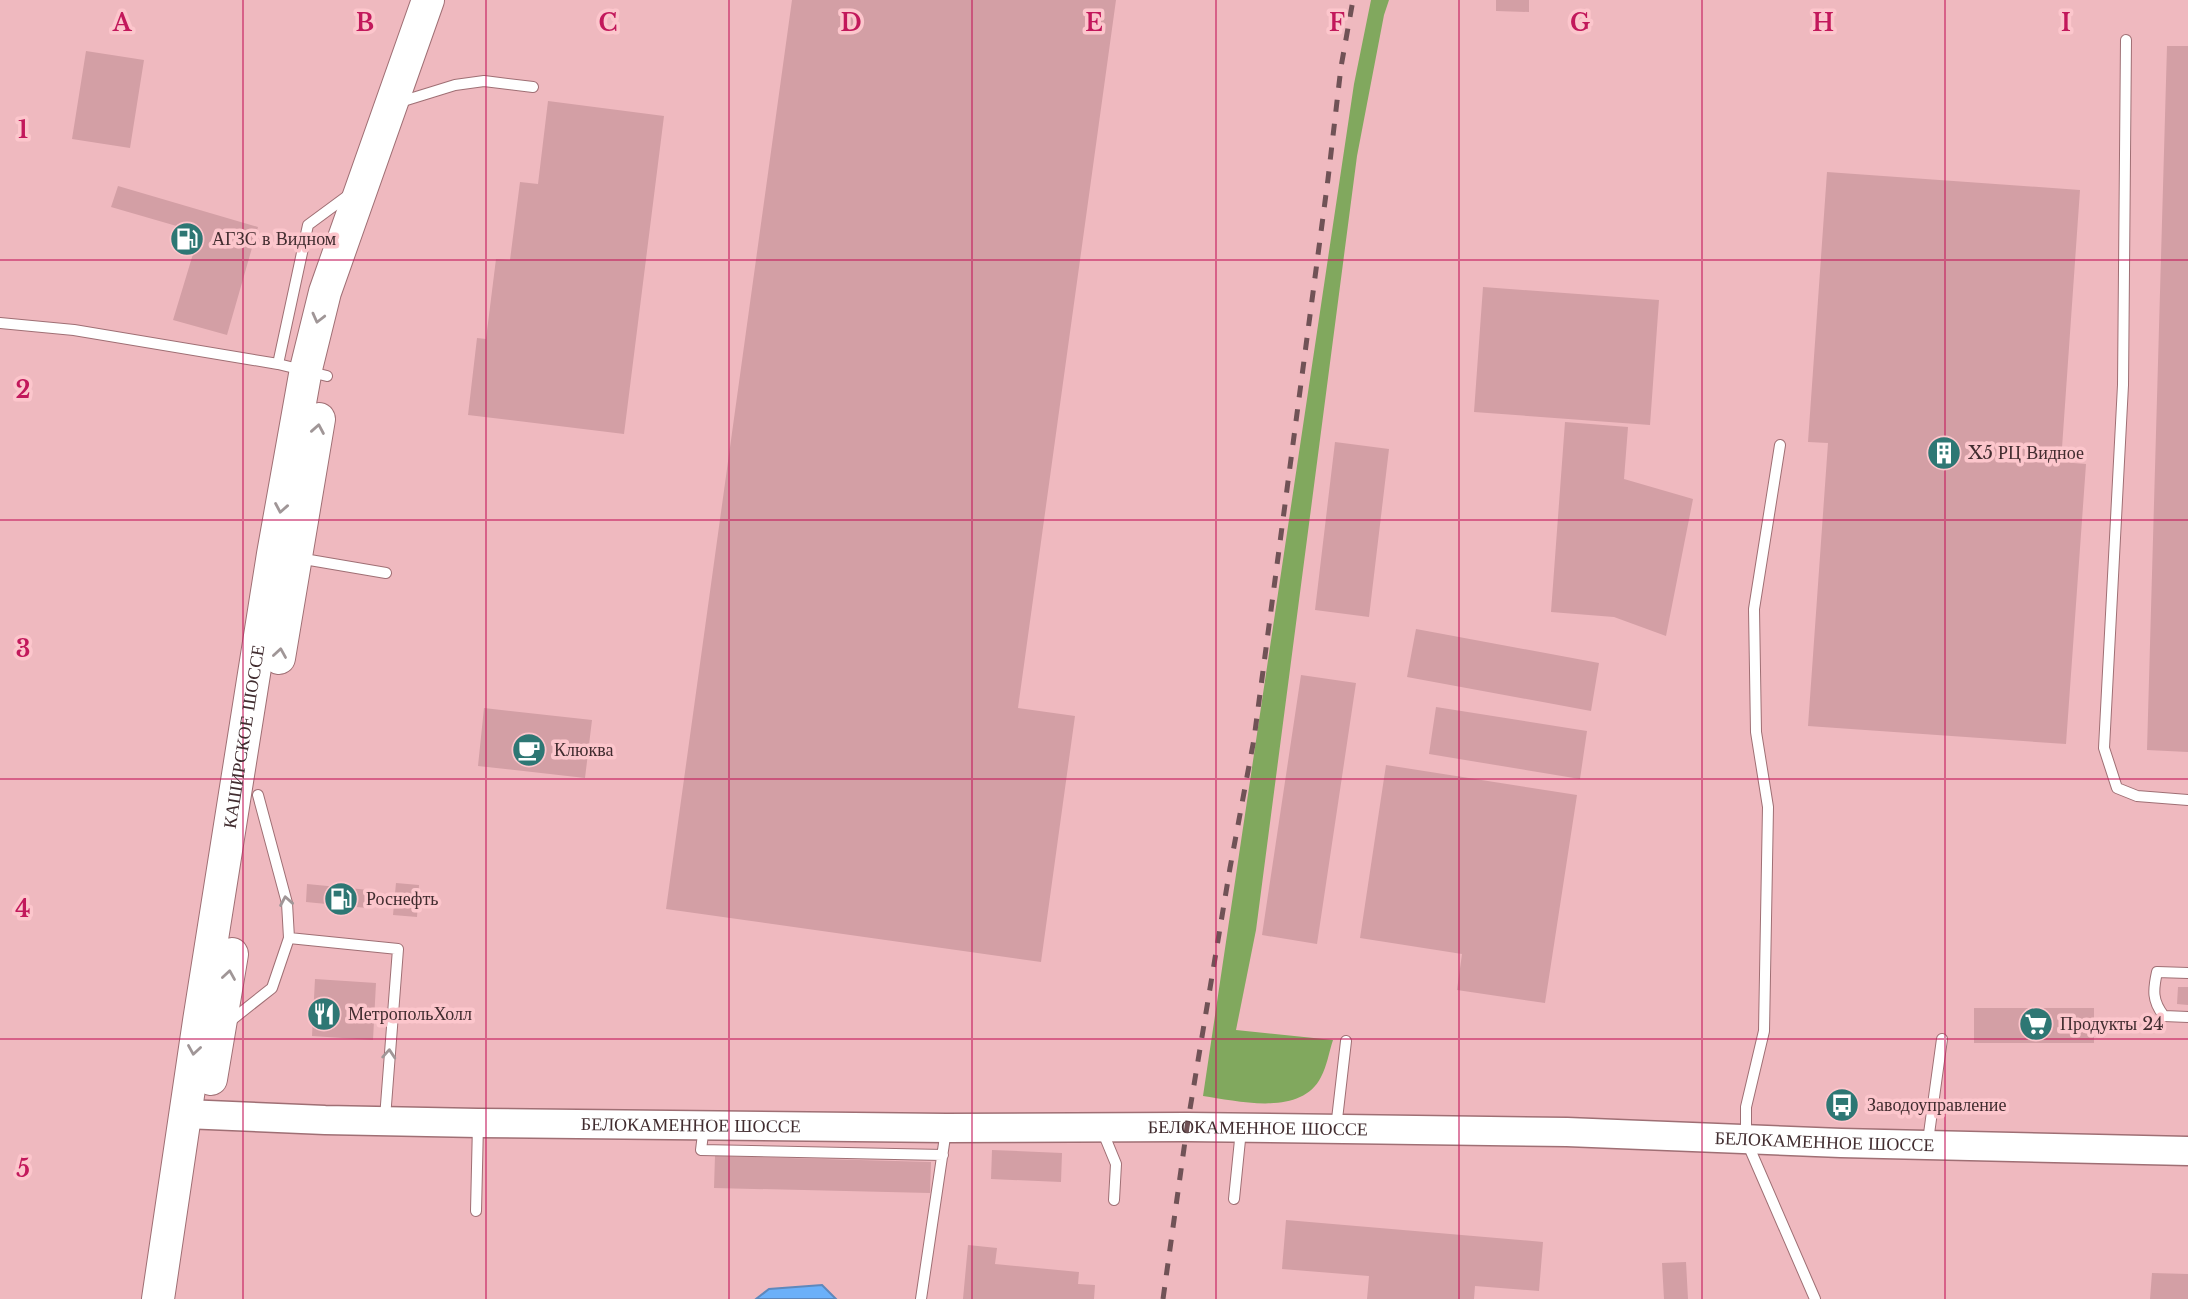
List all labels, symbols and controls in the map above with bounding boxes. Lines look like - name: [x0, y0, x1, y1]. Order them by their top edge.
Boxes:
- text: A: [112, 9, 133, 37]
- text: B: [356, 9, 374, 37]
- text: C: [599, 9, 617, 37]
- text: D: [840, 9, 862, 37]
- text: E: [1085, 9, 1103, 37]
- text: F: [1329, 9, 1345, 37]
- text: G: [1570, 9, 1590, 37]
- text: H: [1812, 9, 1834, 37]
- text: I: [2061, 9, 2071, 37]
- text: 1: [18, 116, 28, 144]
- fuel station icon: АГЗС в Видном: [168, 220, 206, 258]
- place label: АГЗС в Видном: [212, 228, 336, 250]
- one-way arrow: [312, 312, 326, 324]
- text: 2: [16, 376, 30, 404]
- one-way arrow: [309, 423, 324, 435]
- building icon: X5 РЦ Видное: [1925, 434, 1963, 472]
- place label: X5 РЦ Видное: [1968, 442, 2084, 464]
- one-way arrow: [274, 502, 289, 514]
- text: 3: [16, 635, 30, 663]
- street label: КАШИРСКОЕ ШОССЕ: [219, 643, 269, 830]
- one-way arrow: [272, 647, 287, 659]
- cafe icon: Клюква: [510, 731, 548, 769]
- place label: Клюква: [554, 739, 613, 761]
- fuel station icon: Роснефть: [322, 880, 360, 918]
- place label: Роснефть: [366, 888, 439, 910]
- text: 4: [15, 895, 31, 923]
- one-way arrow: [279, 895, 294, 907]
- one-way arrow: [221, 969, 236, 980]
- restaurant icon: МетропольХолл: [305, 995, 343, 1033]
- place label: МетропольХолл: [348, 1003, 472, 1025]
- supermarket icon: Продукты 24: [2017, 1005, 2055, 1043]
- place label: Продукты 24: [2060, 1013, 2164, 1035]
- one-way arrow: [187, 1044, 202, 1056]
- one-way arrow: [382, 1048, 397, 1059]
- bus stop icon: Заводоуправление: [1823, 1086, 1861, 1124]
- place label: Заводоуправление: [1867, 1094, 2006, 1116]
- street label: БЕЛОКАМЕННОЕ ШОССЕ: [581, 1113, 801, 1137]
- street label: БЕЛОКАМЕННОЕ ШОССЕ: [1148, 1116, 1368, 1140]
- street label: БЕЛОКАМЕННОЕ ШОССЕ: [1714, 1127, 1935, 1156]
- text: 5: [16, 1155, 30, 1183]

